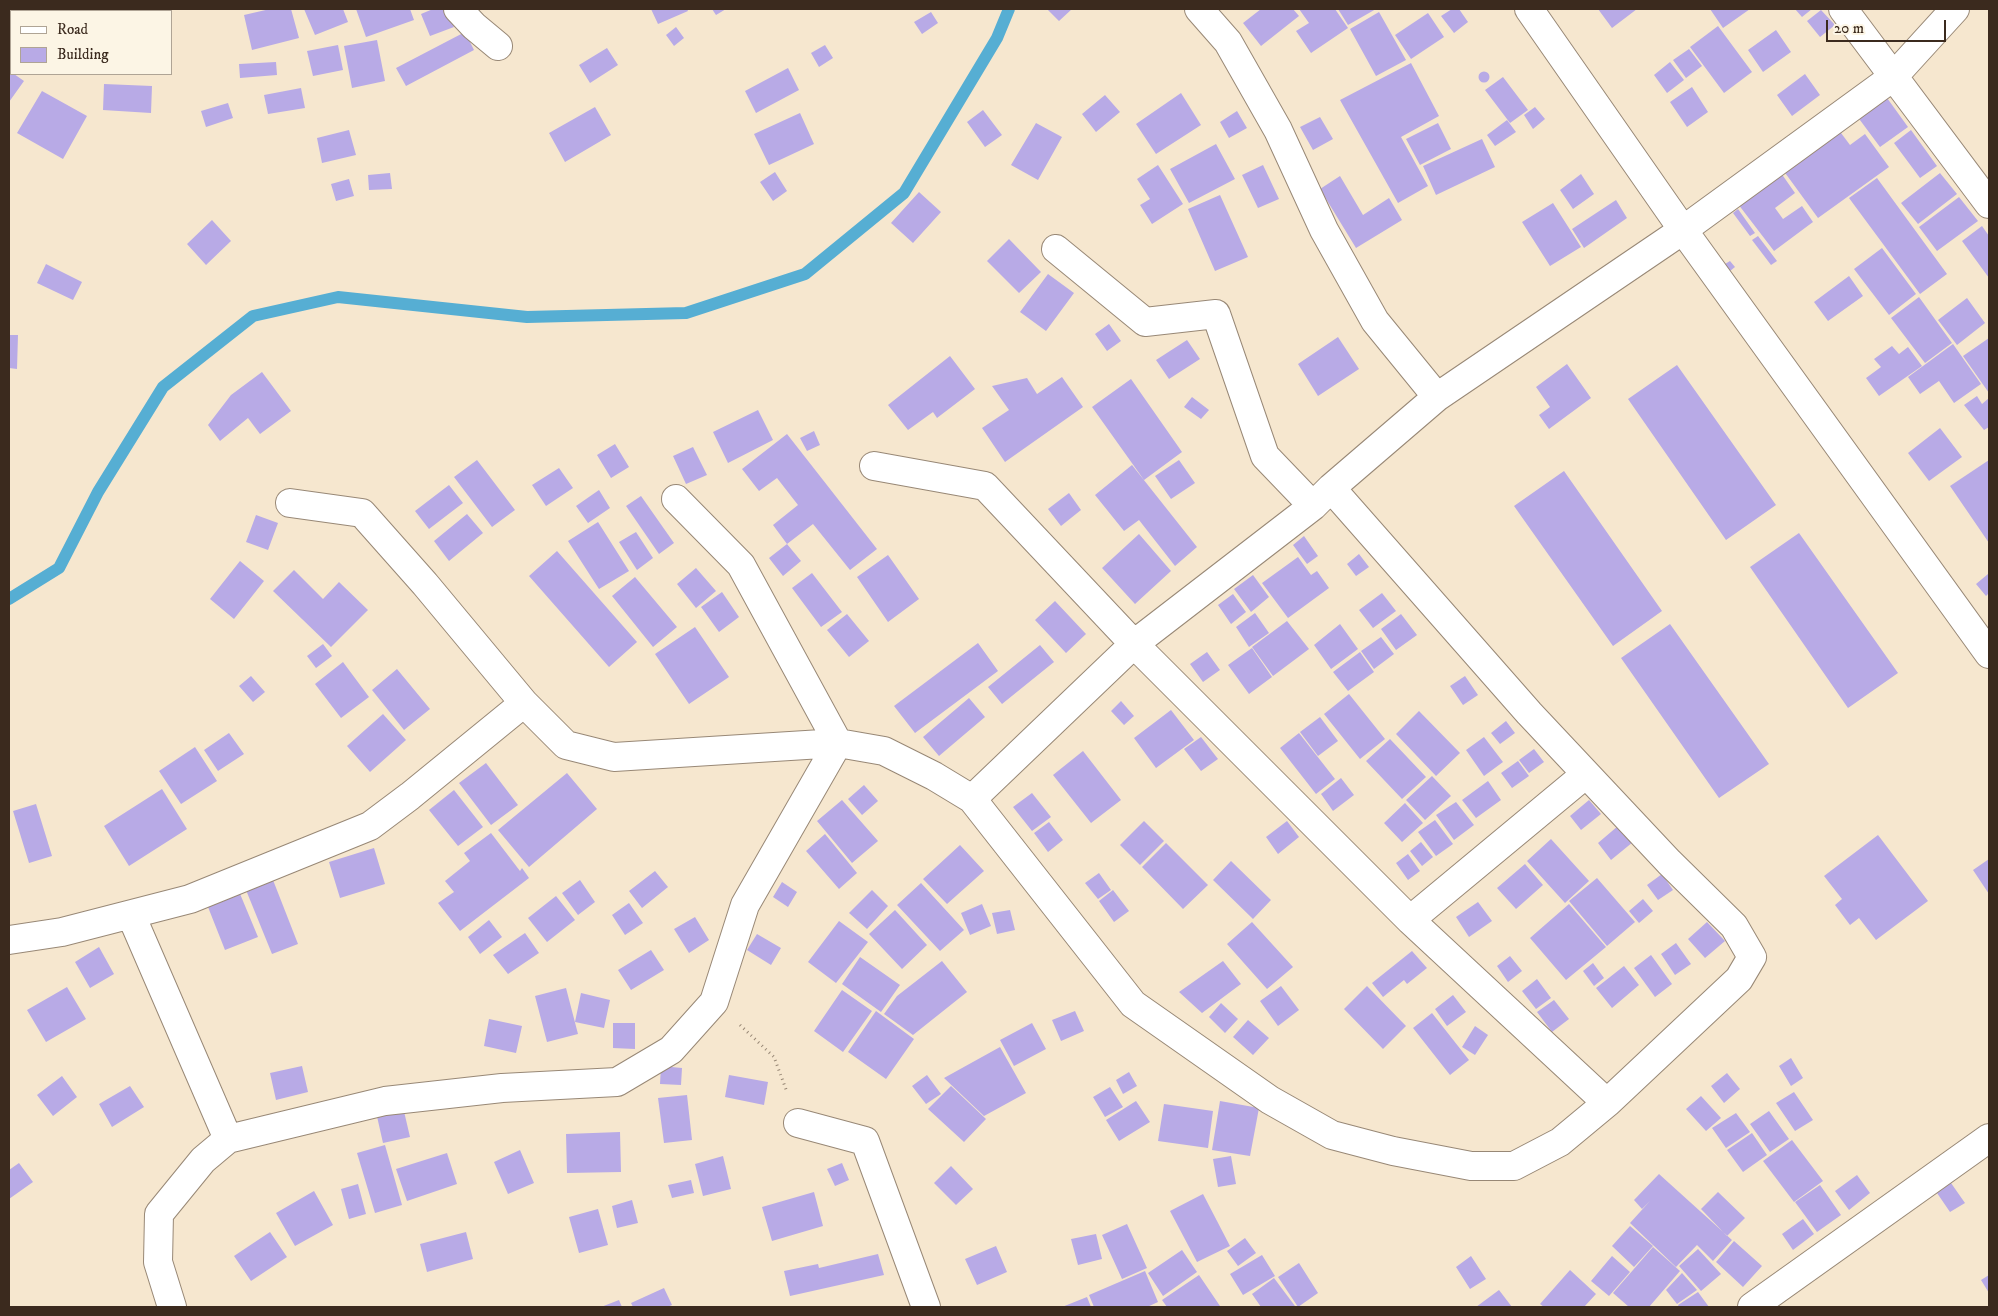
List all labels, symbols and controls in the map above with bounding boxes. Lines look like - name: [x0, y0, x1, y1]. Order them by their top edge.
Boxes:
- legend: [10, 10, 172, 75]
- scale bar: [1828, 10, 1948, 42]
- text: 20 m: [1834, 19, 1864, 38]
- text: Road: [57, 20, 88, 39]
- text: Building: [57, 45, 109, 64]

